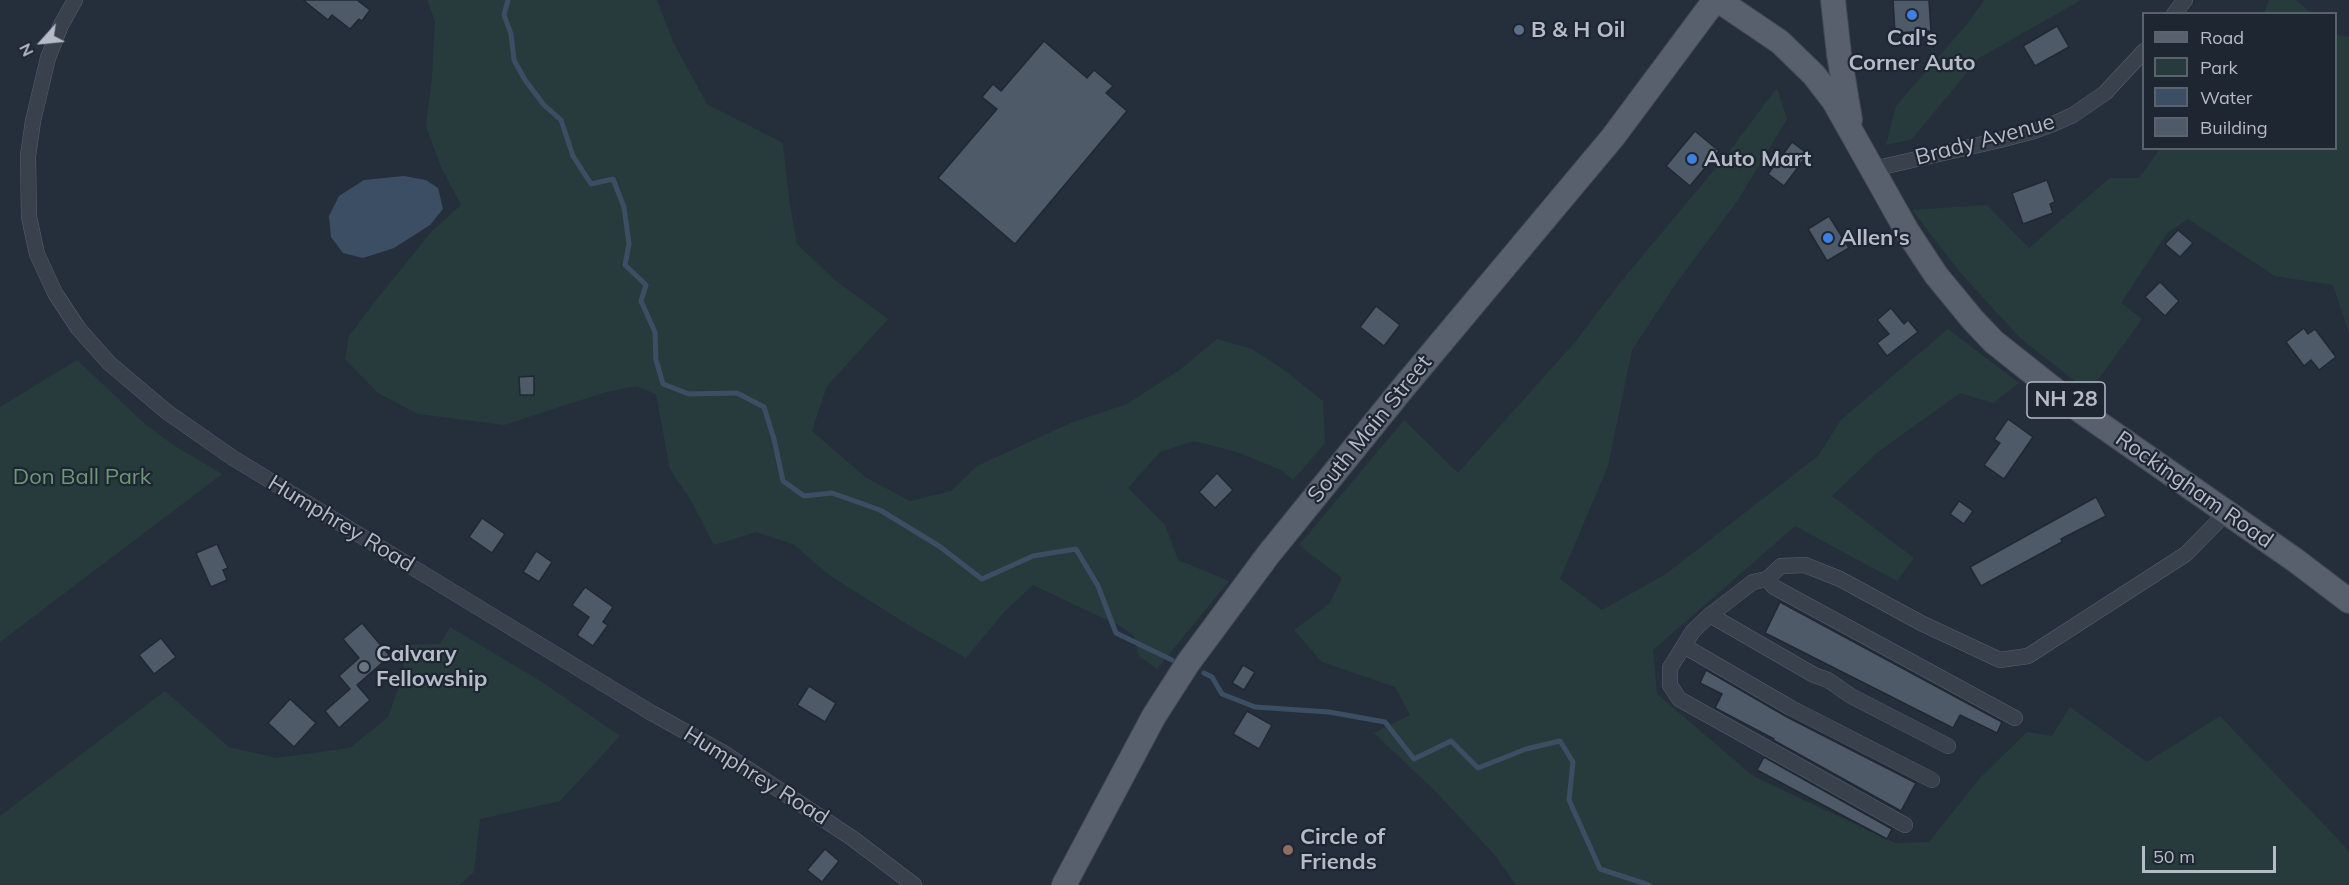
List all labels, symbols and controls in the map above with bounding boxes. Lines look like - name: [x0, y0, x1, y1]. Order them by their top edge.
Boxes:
- marker: Cal's Corner Auto: [1905, 8, 1919, 22]
- north arrow: [12, 12, 72, 72]
- legend: [2142, 12, 2337, 150]
- place label: B & H Oil: [1531, 17, 1625, 43]
- marker: B & H Oil: [1512, 23, 1526, 37]
- place label: Cal's Corner Auto: [1849, 25, 1975, 76]
- text: Road: [2200, 26, 2244, 49]
- text: N: [14, 40, 38, 60]
- text: Park: [2200, 56, 2238, 79]
- text: Water: [2200, 86, 2252, 109]
- street label: Brady Avenue: [1912, 109, 2058, 171]
- text: Building: [2200, 116, 2268, 139]
- place label: Auto Mart: [1704, 146, 1811, 172]
- marker: Auto Mart: [1685, 152, 1699, 166]
- place label: Allen's: [1840, 225, 1910, 251]
- marker: Allen's: [1821, 231, 1835, 245]
- street label: South Main Street: [1302, 350, 1438, 508]
- road number: NH 28: [2027, 382, 2105, 418]
- street label: Rockingham Road: [2110, 426, 2278, 554]
- park label: Don Ball Park: [13, 464, 151, 490]
- street label: Humphrey Road: [263, 470, 419, 578]
- place label: Calvary Fellowship: [376, 641, 487, 692]
- marker: Calvary Fellowship: [357, 660, 371, 674]
- street label: Humphrey Road: [679, 721, 833, 831]
- place label: Circle of Friends: [1300, 824, 1385, 876]
- scale bar: [2145, 834, 2278, 872]
- marker: Circle of Friends: [1281, 843, 1295, 857]
- text: 50 m: [2153, 845, 2195, 868]

